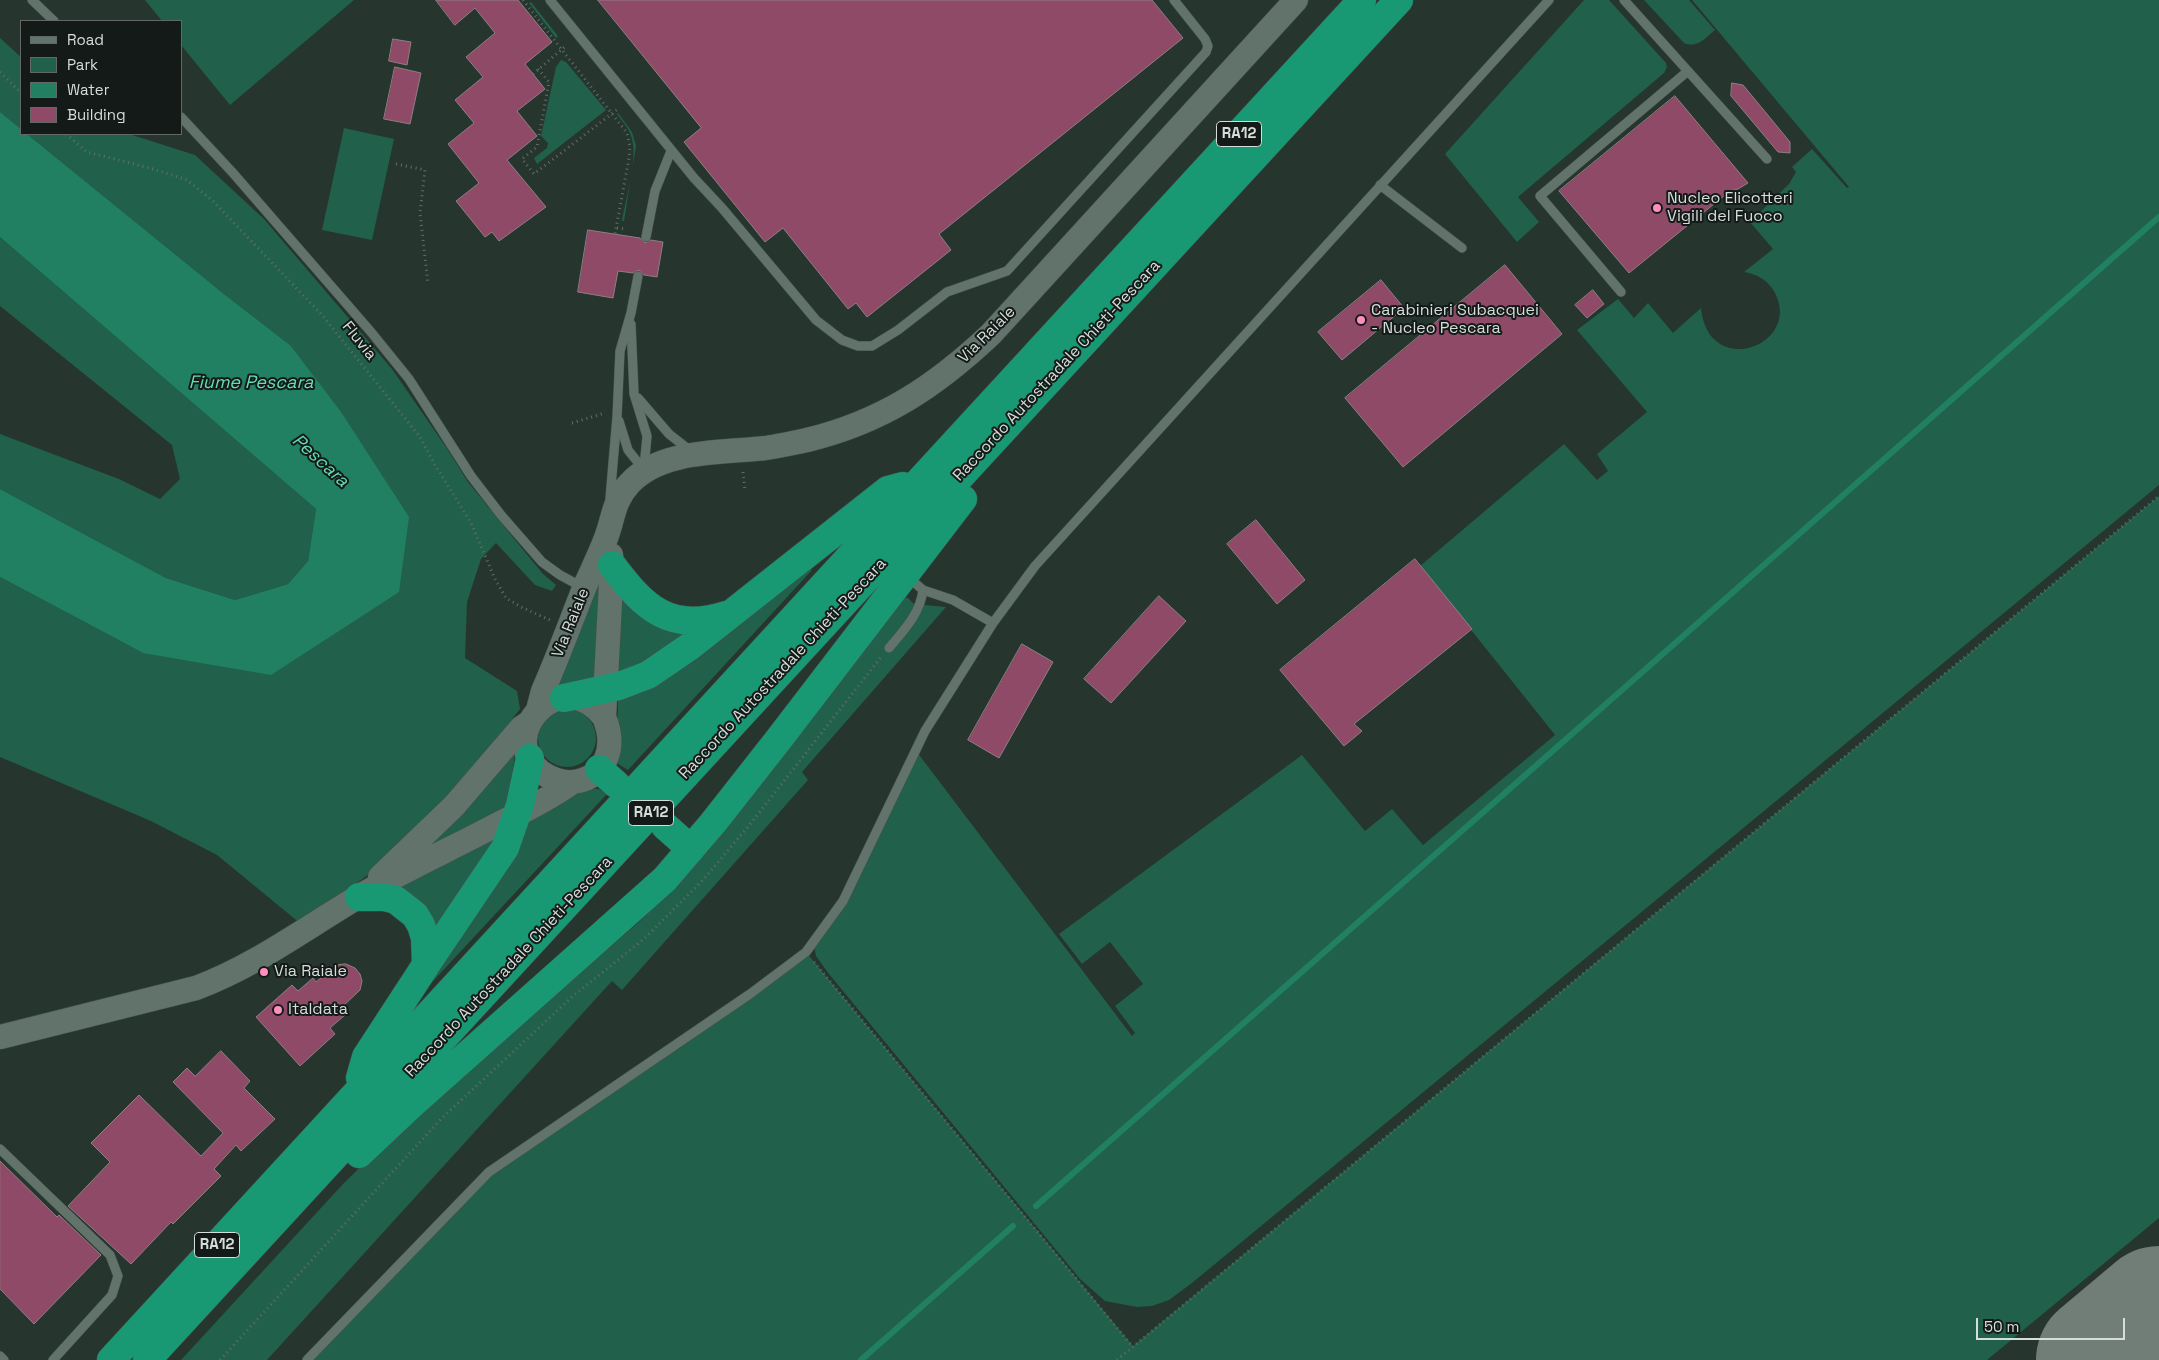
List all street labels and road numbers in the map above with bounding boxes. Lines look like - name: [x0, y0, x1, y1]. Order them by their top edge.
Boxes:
- road number: RA12: [1216, 122, 1262, 146]
- street label: Raccordo Autostradale Chieti-Pescara: [949, 257, 1165, 485]
- street label: Via Raiale: [954, 302, 1020, 368]
- street label: Fluvia: [338, 318, 380, 364]
- street label: Raccordo Autostradale Chieti-Pescara: [675, 555, 891, 783]
- street label: Via Raiale: [548, 586, 594, 660]
- road number: RA12: [628, 800, 674, 826]
- street label: Raccordo Autostradale Chieti-Pescara: [401, 853, 617, 1081]
- road number: RA12: [194, 1232, 240, 1258]

